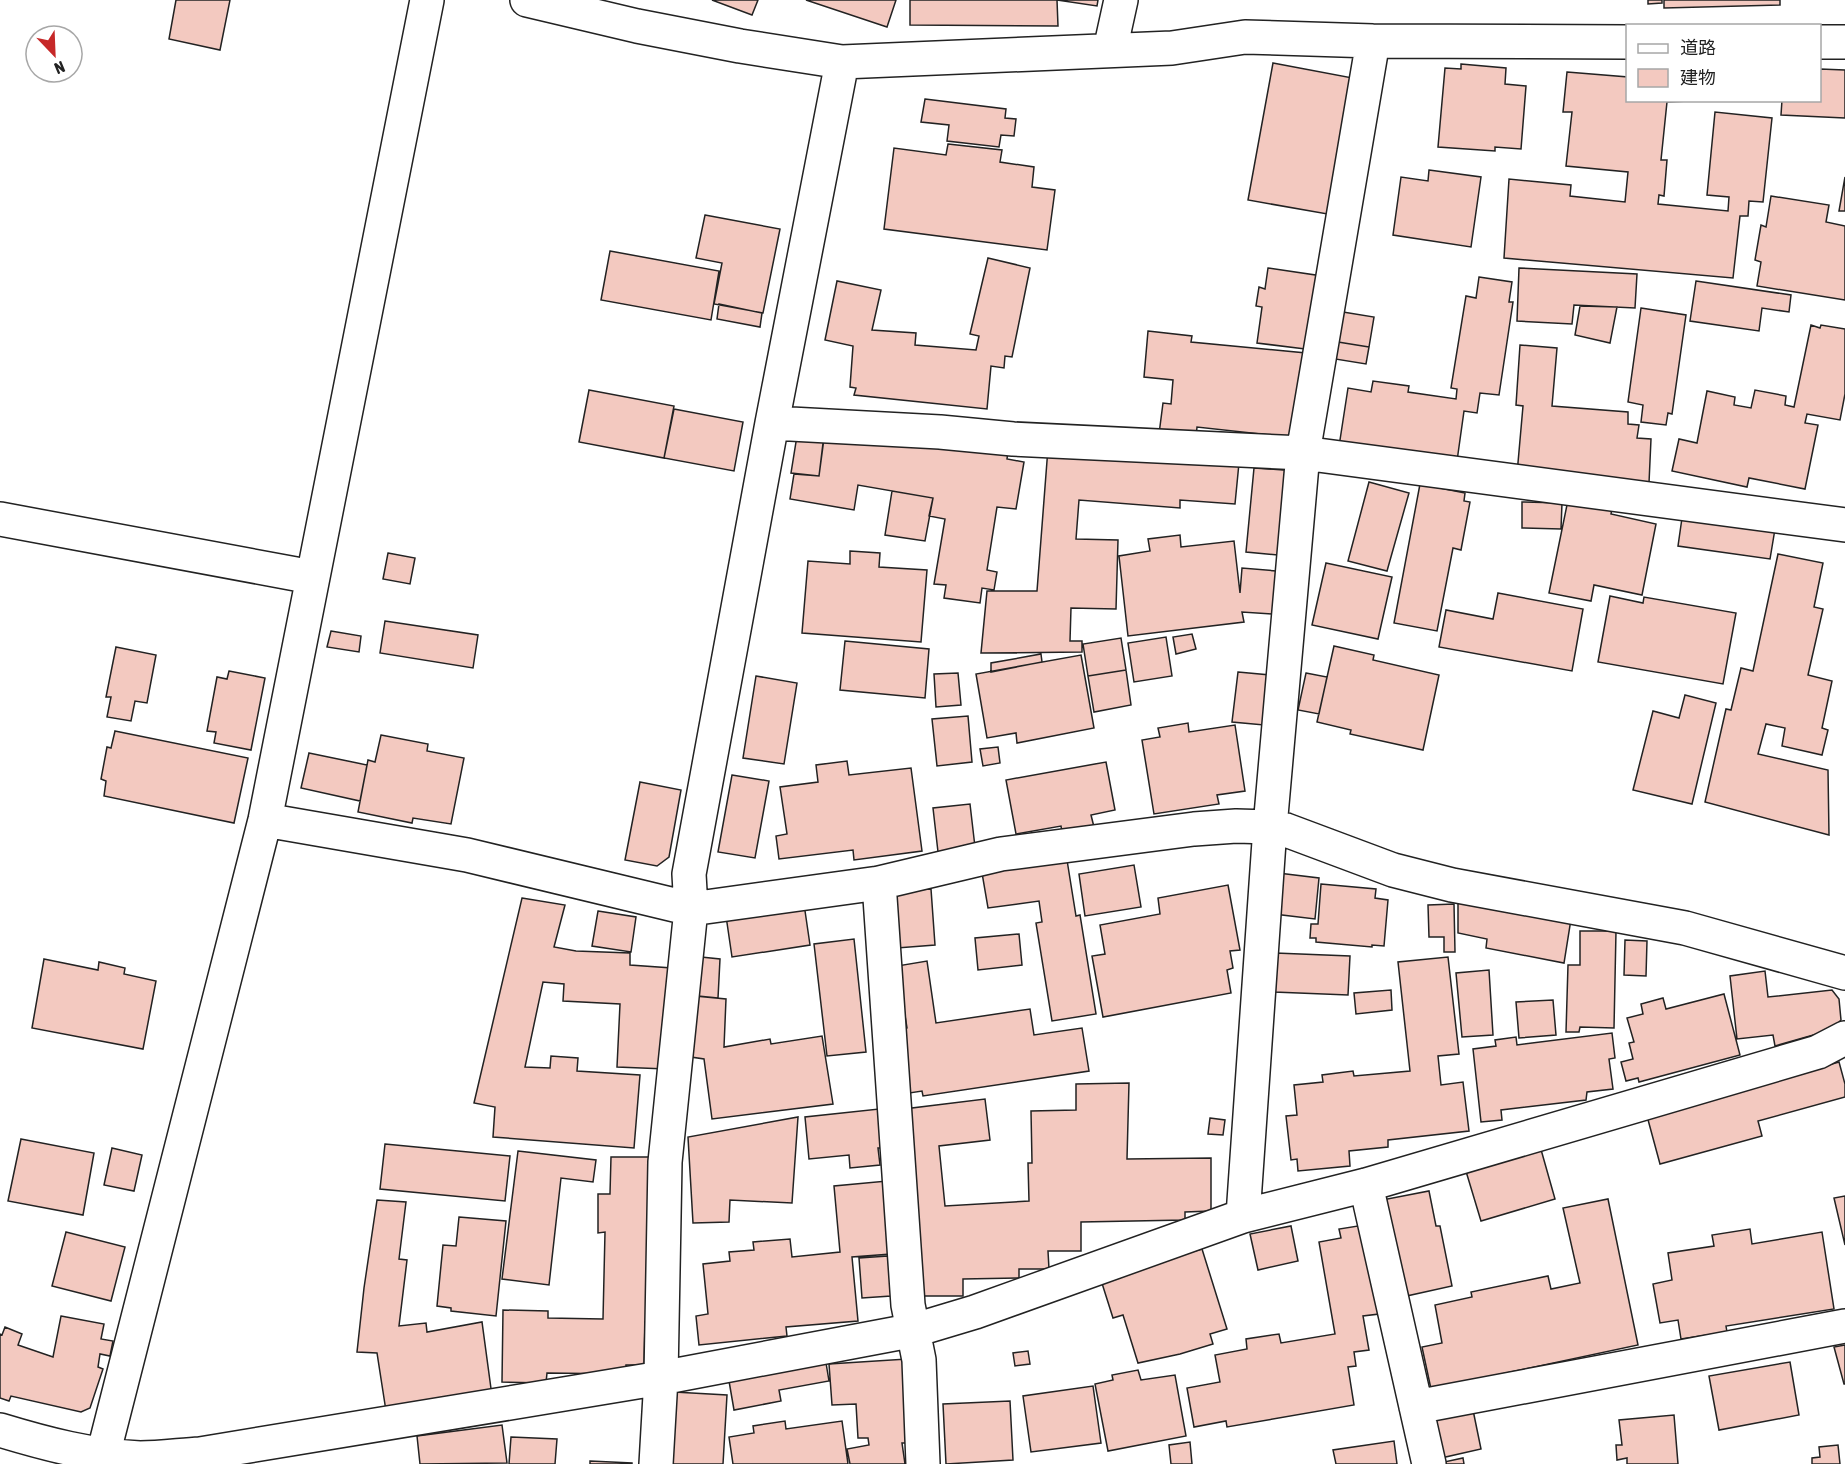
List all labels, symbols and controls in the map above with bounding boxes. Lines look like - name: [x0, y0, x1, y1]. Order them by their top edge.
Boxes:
- north arrow: [24, 24, 84, 84]
- legend: [1626, 24, 1821, 102]
- text: 道路: [1680, 37, 1716, 58]
- text: N: [52, 58, 68, 78]
- text: 建物: [1680, 67, 1716, 88]

